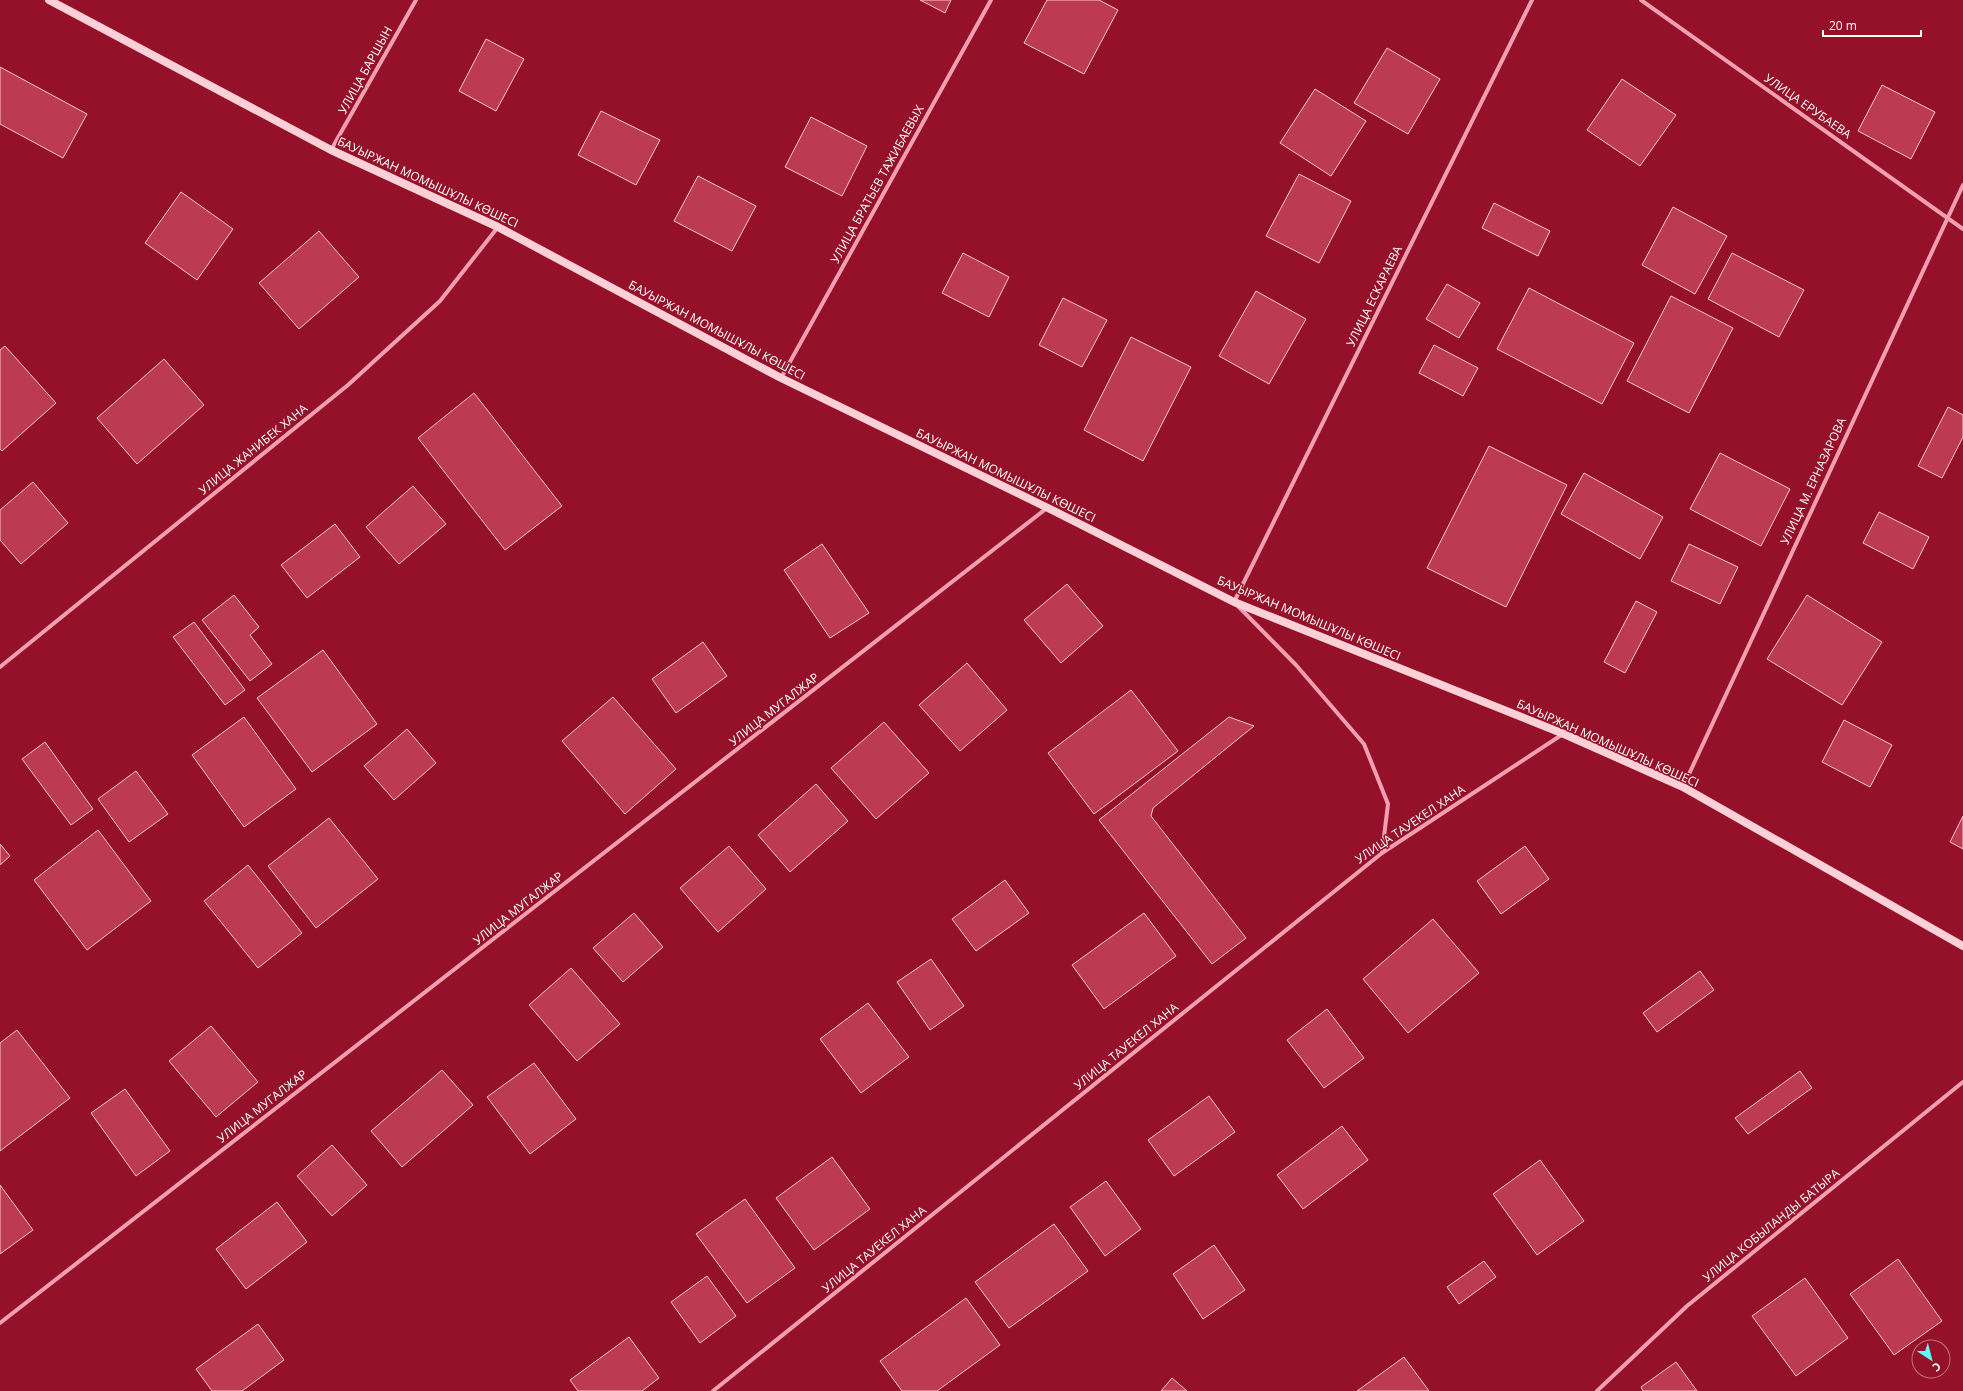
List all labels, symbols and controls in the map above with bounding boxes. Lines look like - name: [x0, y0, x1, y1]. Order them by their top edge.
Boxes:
- scale bar: [1823, 12, 1921, 38]
- text: 20 m: [1829, 17, 1857, 34]
- street label: УЛИЦА БАРШЫН: [334, 23, 396, 117]
- street label: УЛИЦА ЕРУБАЕВА: [1761, 70, 1855, 143]
- street label: УЛИЦА БРАТЬЕВ ТАЖИБАЕВЫХ: [826, 102, 928, 266]
- street label: БАУЫРЖАН МОМЫШҰЛЫ КӨШЕСІ: [335, 132, 521, 232]
- street label: УЛИЦА ЕСКАРАЕВА: [1342, 242, 1406, 349]
- street label: БАУЫРЖАН МОМЫШҰЛЫ КӨШЕСІ: [626, 276, 808, 384]
- street label: УЛИЦА ЖАНИБЕК ХАНА: [195, 399, 311, 498]
- street label: УЛИЦА М. ЕРНАЗАРОВА: [1776, 414, 1850, 547]
- street label: БАУЫРЖАН МОМЫШҰЛЫ КӨШЕСІ: [913, 424, 1099, 526]
- street label: БАУЫРЖАН МОМЫШҰЛЫ КӨШЕСІ: [1215, 572, 1403, 664]
- street label: УЛИЦА МУГАЛЖАР: [725, 668, 823, 750]
- street label: БАУЫРЖАН МОМЫШҰЛЫ КӨШЕСІ: [1514, 695, 1702, 791]
- street label: УЛИЦА ТАУЕКЕЛ ХАНА: [1352, 781, 1469, 867]
- street label: УЛИЦА МУГАЛЖАР: [469, 867, 567, 949]
- street label: УЛИЦА ТАУЕКЕЛ ХАНА: [1070, 998, 1182, 1093]
- street label: УЛИЦА МУГАЛЖАР: [213, 1065, 311, 1147]
- street label: УЛИЦА КОБЫЛАНДЫ БАТЫРА: [1699, 1164, 1843, 1286]
- street label: УЛИЦА ТАУЕКЕЛ ХАНА: [818, 1201, 930, 1296]
- north arrow: [1911, 1339, 1951, 1379]
- text: С: [1930, 1359, 1944, 1376]

